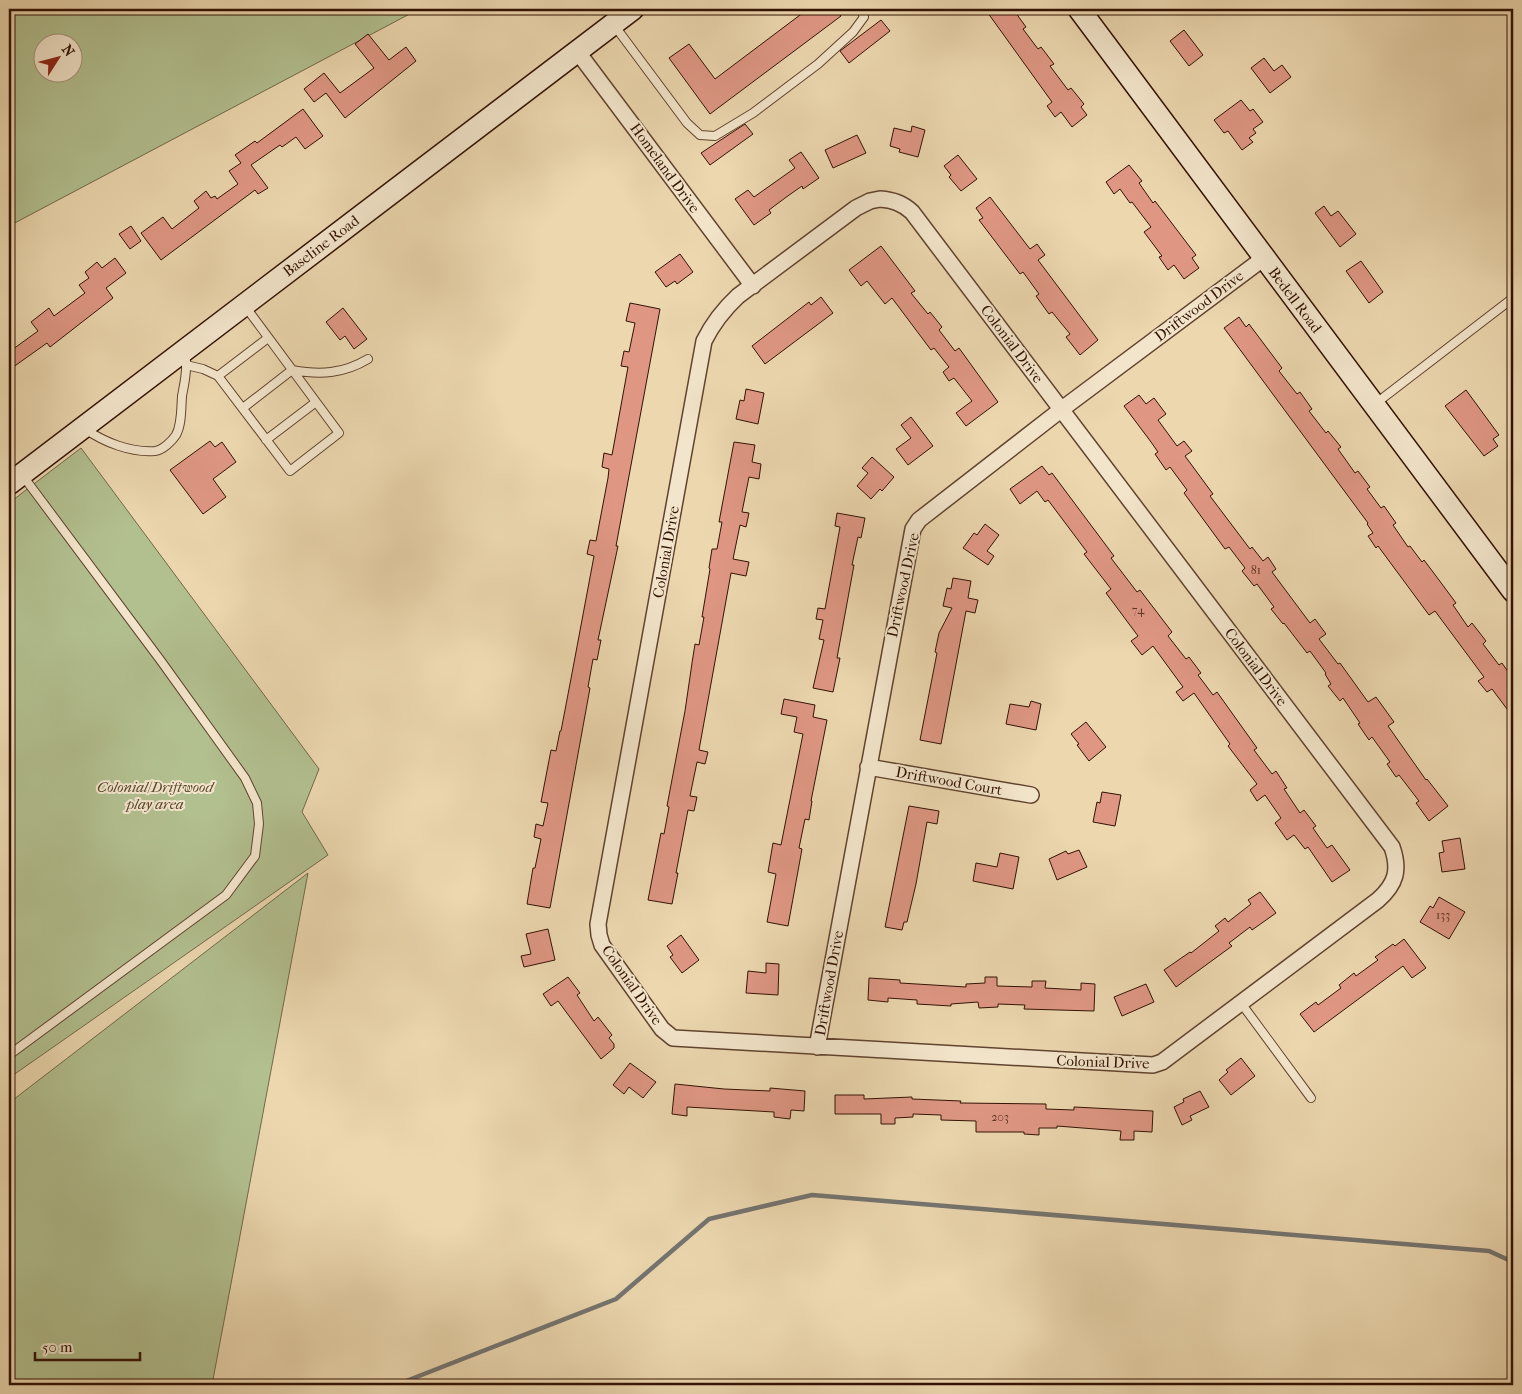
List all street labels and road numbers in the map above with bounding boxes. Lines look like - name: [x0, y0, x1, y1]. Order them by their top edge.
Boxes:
- street label: Homeland Drive: [626, 120, 704, 217]
- street label: Baseline Road: [279, 211, 363, 281]
- street label: Bedell Road: [1264, 264, 1326, 337]
- street label: Driftwood Drive: [1151, 266, 1247, 345]
- street label: Colonial Drive: [977, 301, 1048, 387]
- street label: Colonial Drive: [649, 504, 683, 599]
- street label: Driftwood Drive: [883, 530, 923, 639]
- street label: Colonial Drive: [1221, 624, 1292, 710]
- street label: Driftwood Court: [894, 763, 1004, 799]
- street label: Driftwood Drive: [811, 928, 847, 1037]
- street label: Colonial Drive: [598, 942, 666, 1029]
- street label: Colonial Drive: [1056, 1051, 1150, 1073]

